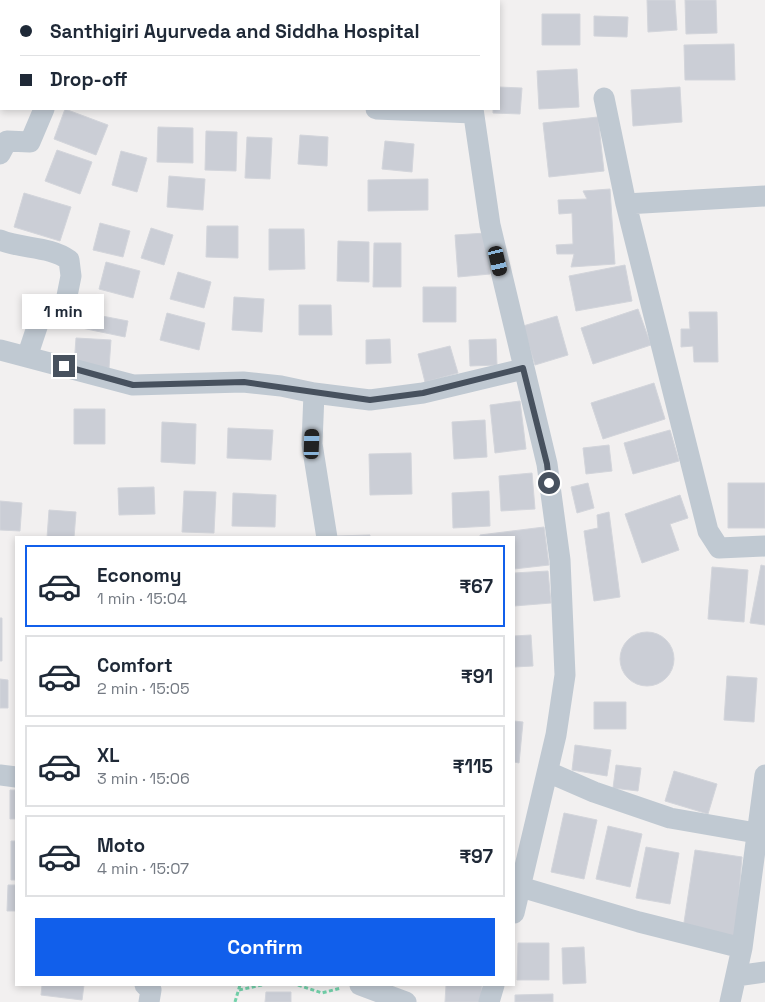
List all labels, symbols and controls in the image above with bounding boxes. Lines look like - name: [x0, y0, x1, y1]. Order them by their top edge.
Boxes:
- text: Santhigiri Ayurveda and Siddha Hospital: [50, 19, 420, 44]
- text: Drop-off: [50, 67, 128, 92]
- car: [487, 245, 508, 277]
- callout: 1 min: [23, 294, 105, 328]
- text: 1 min: [43, 301, 83, 322]
- route end: [53, 355, 75, 377]
- car: [303, 429, 320, 459]
- route start: [538, 472, 560, 494]
- text: Economy: [97, 563, 181, 588]
- icon: car: [37, 564, 82, 609]
- text: ₹67: [459, 574, 493, 599]
- text: 1 min · 15:04: [97, 588, 187, 609]
- text: Comfort: [97, 653, 173, 678]
- icon: car: [37, 654, 82, 699]
- text: ₹91: [461, 664, 493, 689]
- text: 2 min · 15:05: [97, 678, 190, 699]
- text: XL: [97, 743, 120, 768]
- icon: car: [37, 744, 82, 789]
- text: ₹115: [453, 754, 493, 779]
- text: 3 min · 15:06: [97, 768, 190, 789]
- text: Moto: [97, 833, 145, 858]
- icon: car: [37, 834, 82, 879]
- text: ₹97: [459, 844, 493, 869]
- text: 4 min · 15:07: [97, 858, 189, 879]
- button: Confirm: [35, 918, 495, 976]

